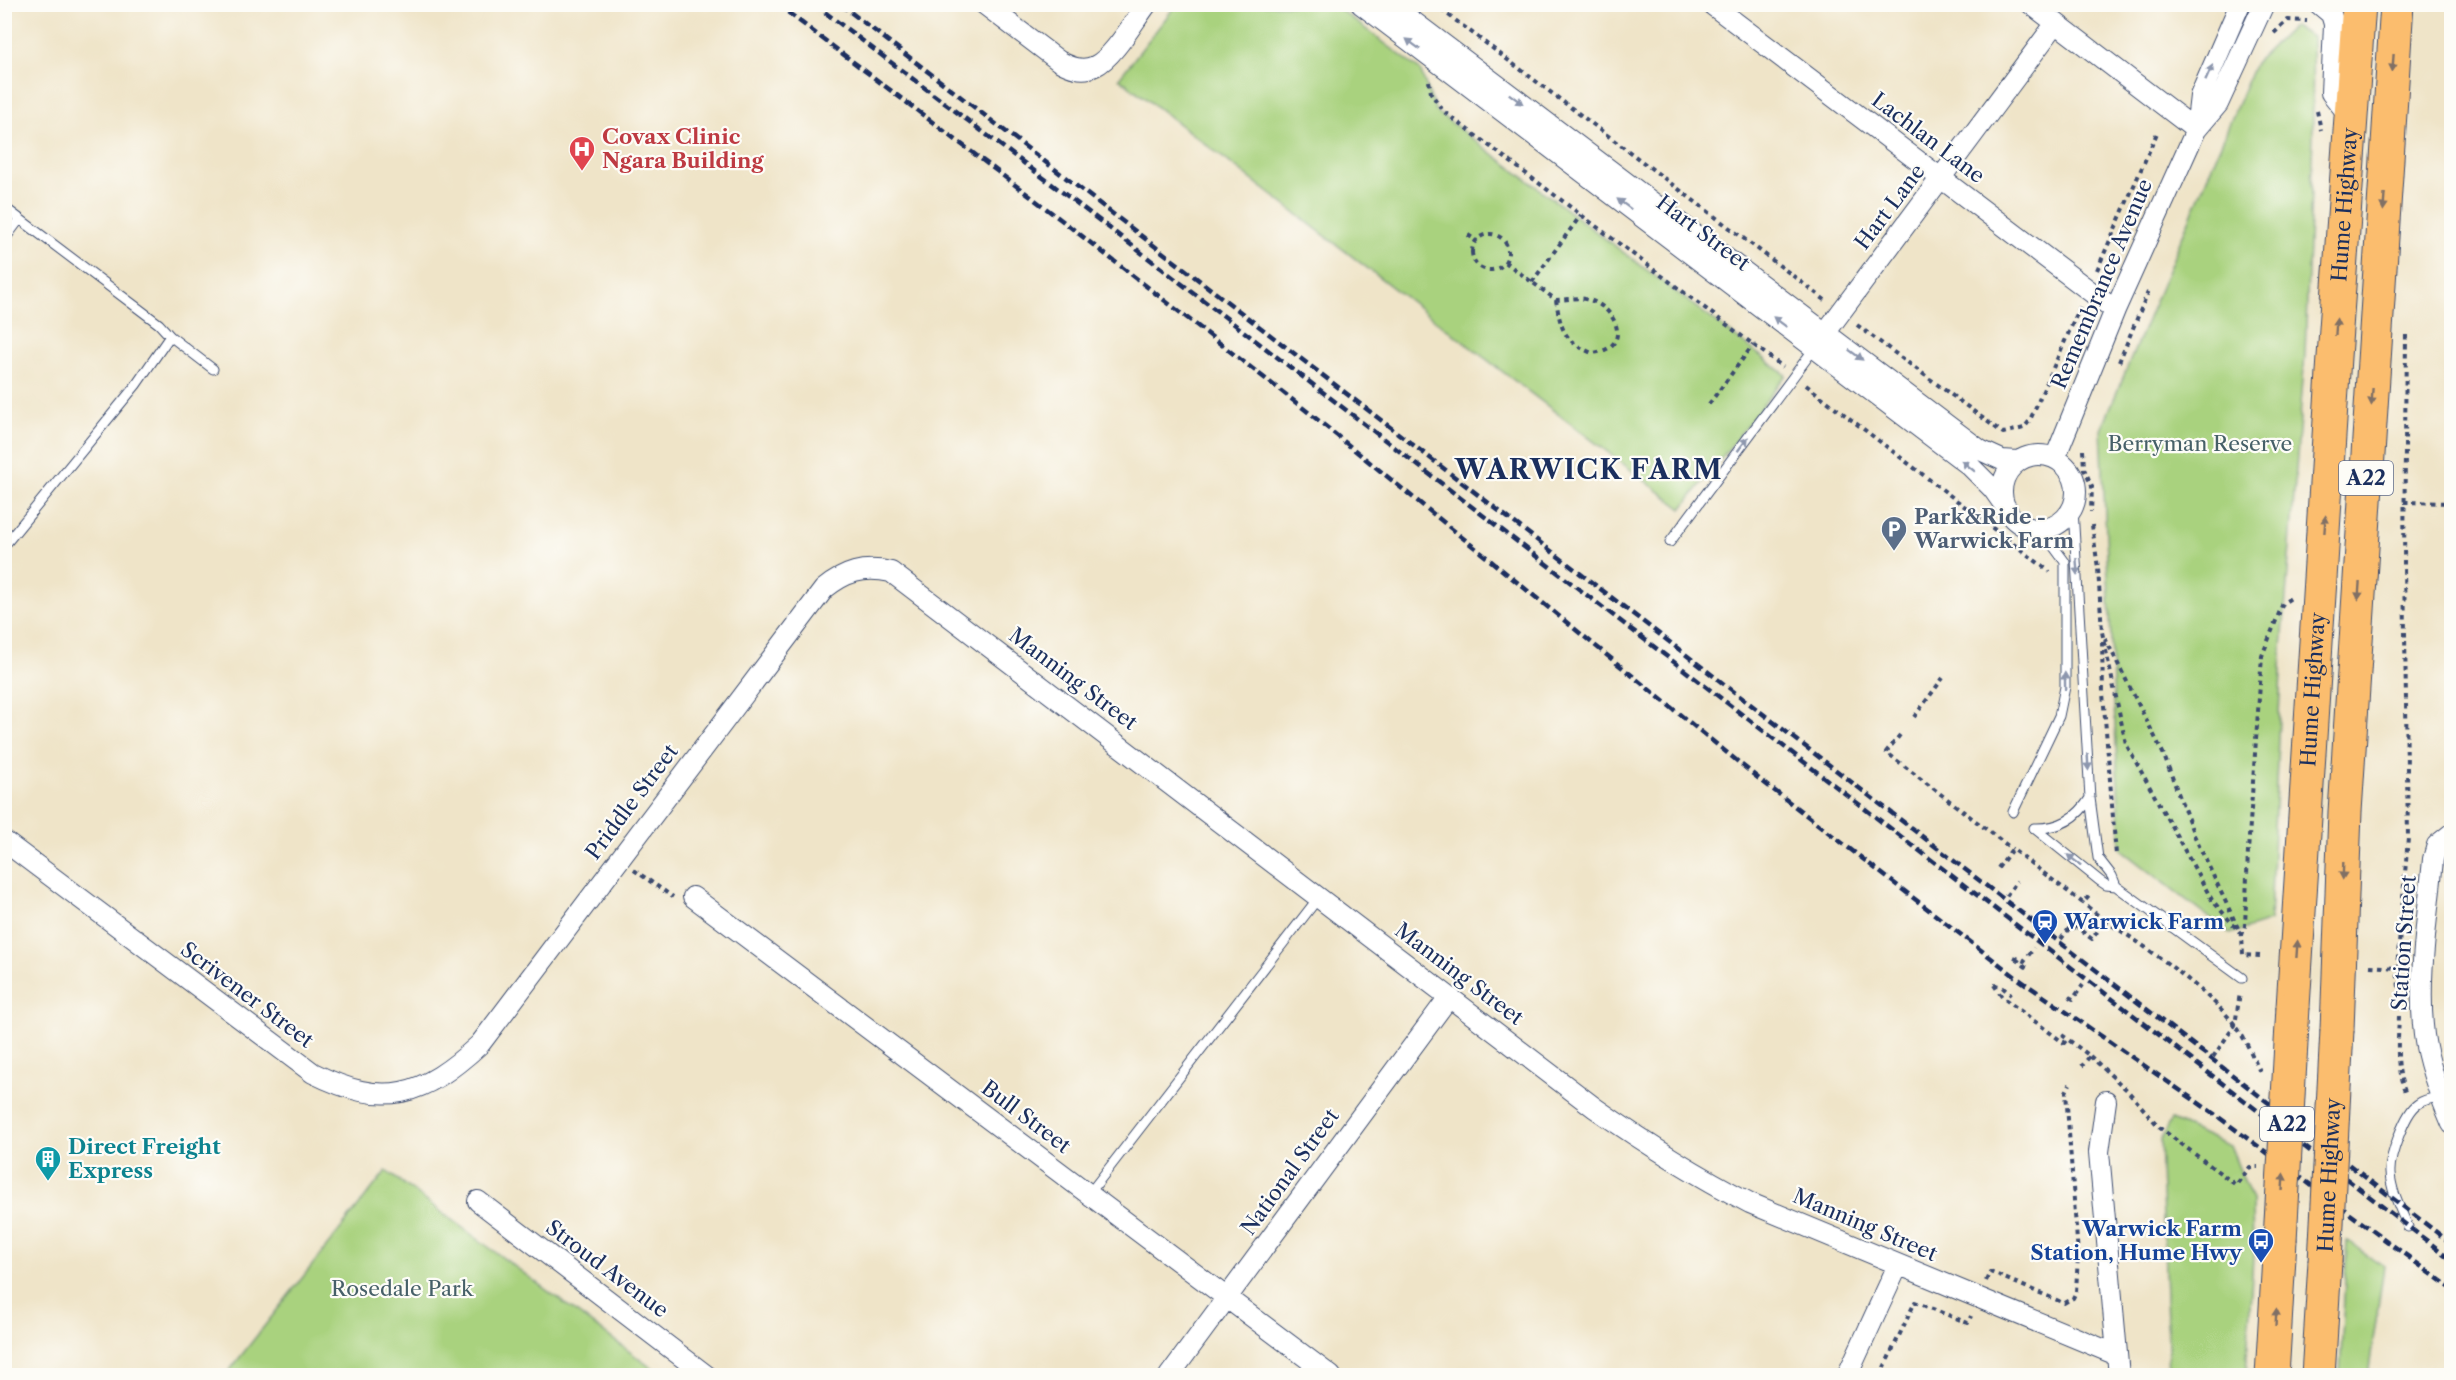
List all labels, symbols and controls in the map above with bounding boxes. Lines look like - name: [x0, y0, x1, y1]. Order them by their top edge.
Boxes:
- one-way arrow: [1405, 38, 1421, 50]
- one-way arrow: [2388, 53, 2398, 72]
- one-way arrow: [2204, 64, 2214, 82]
- street label: Lachlan Lane: [1867, 87, 1990, 188]
- one-way arrow: [1508, 93, 1524, 105]
- place label: Covax Clinic Ngara Building: [602, 124, 764, 173]
- street label: Hume Highway: [2326, 126, 2362, 283]
- hospital icon: Covax Clinic Ngara Building: [567, 134, 597, 172]
- street label: Hart Lane: [1849, 159, 1930, 254]
- street label: Remembrance Avenue: [2046, 175, 2157, 393]
- street label: Hart Street: [1652, 189, 1755, 276]
- one-way arrow: [2379, 192, 2389, 211]
- one-way arrow: [1617, 198, 1633, 210]
- one-way arrow: [1772, 315, 1788, 328]
- one-way arrow: [2331, 318, 2341, 337]
- one-way arrow: [1848, 349, 1864, 361]
- one-way arrow: [2367, 387, 2376, 406]
- park label: Berryman Reserve: [2108, 431, 2292, 456]
- one-way arrow: [1736, 437, 1748, 452]
- district label: WARWICK FARM: [1454, 453, 1723, 486]
- one-way arrow: [1960, 459, 1976, 472]
- road number: A22: [2339, 461, 2393, 495]
- place label: Park&Ride - Warwick Farm: [1913, 504, 2074, 553]
- parking icon: Park&Ride - Warwick Farm: [1879, 514, 1909, 552]
- one-way arrow: [2320, 514, 2329, 533]
- one-way arrow: [2072, 557, 2082, 576]
- one-way arrow: [2355, 582, 2364, 601]
- street label: Hume Highway: [2295, 611, 2330, 768]
- street label: Manning Street: [1004, 622, 1143, 735]
- one-way arrow: [2060, 671, 2069, 690]
- street label: Priddle Street: [580, 739, 683, 864]
- one-way arrow: [2084, 752, 2093, 771]
- one-way arrow: [2066, 853, 2082, 866]
- one-way arrow: [2339, 861, 2348, 880]
- street label: Station Street: [2386, 874, 2421, 1012]
- station icon: Warwick Farm: [2030, 907, 2060, 945]
- place label: Warwick Farm: [2063, 909, 2224, 934]
- street label: Manning Street: [1390, 917, 1529, 1030]
- street label: Scrivener Street: [176, 937, 319, 1053]
- one-way arrow: [2292, 940, 2302, 959]
- street label: Bull Street: [977, 1075, 1076, 1159]
- street label: Hume Highway: [2313, 1097, 2345, 1253]
- street label: National Street: [1235, 1103, 1344, 1240]
- road number: A22: [2260, 1107, 2314, 1141]
- place label: Direct Freight Express: [68, 1134, 221, 1183]
- building icon: Direct Freight Express: [33, 1144, 63, 1182]
- one-way arrow: [2279, 1172, 2288, 1191]
- street label: Manning Street: [1789, 1183, 1942, 1266]
- street label: Stroud Avenue: [541, 1215, 673, 1323]
- place label: Warwick Farm Station, Hume Hwy: [2030, 1216, 2243, 1265]
- bus stop icon: Warwick Farm Station, Hume Hwy: [2246, 1226, 2276, 1264]
- park label: Rosedale Park: [331, 1276, 474, 1301]
- one-way arrow: [2271, 1308, 2280, 1327]

